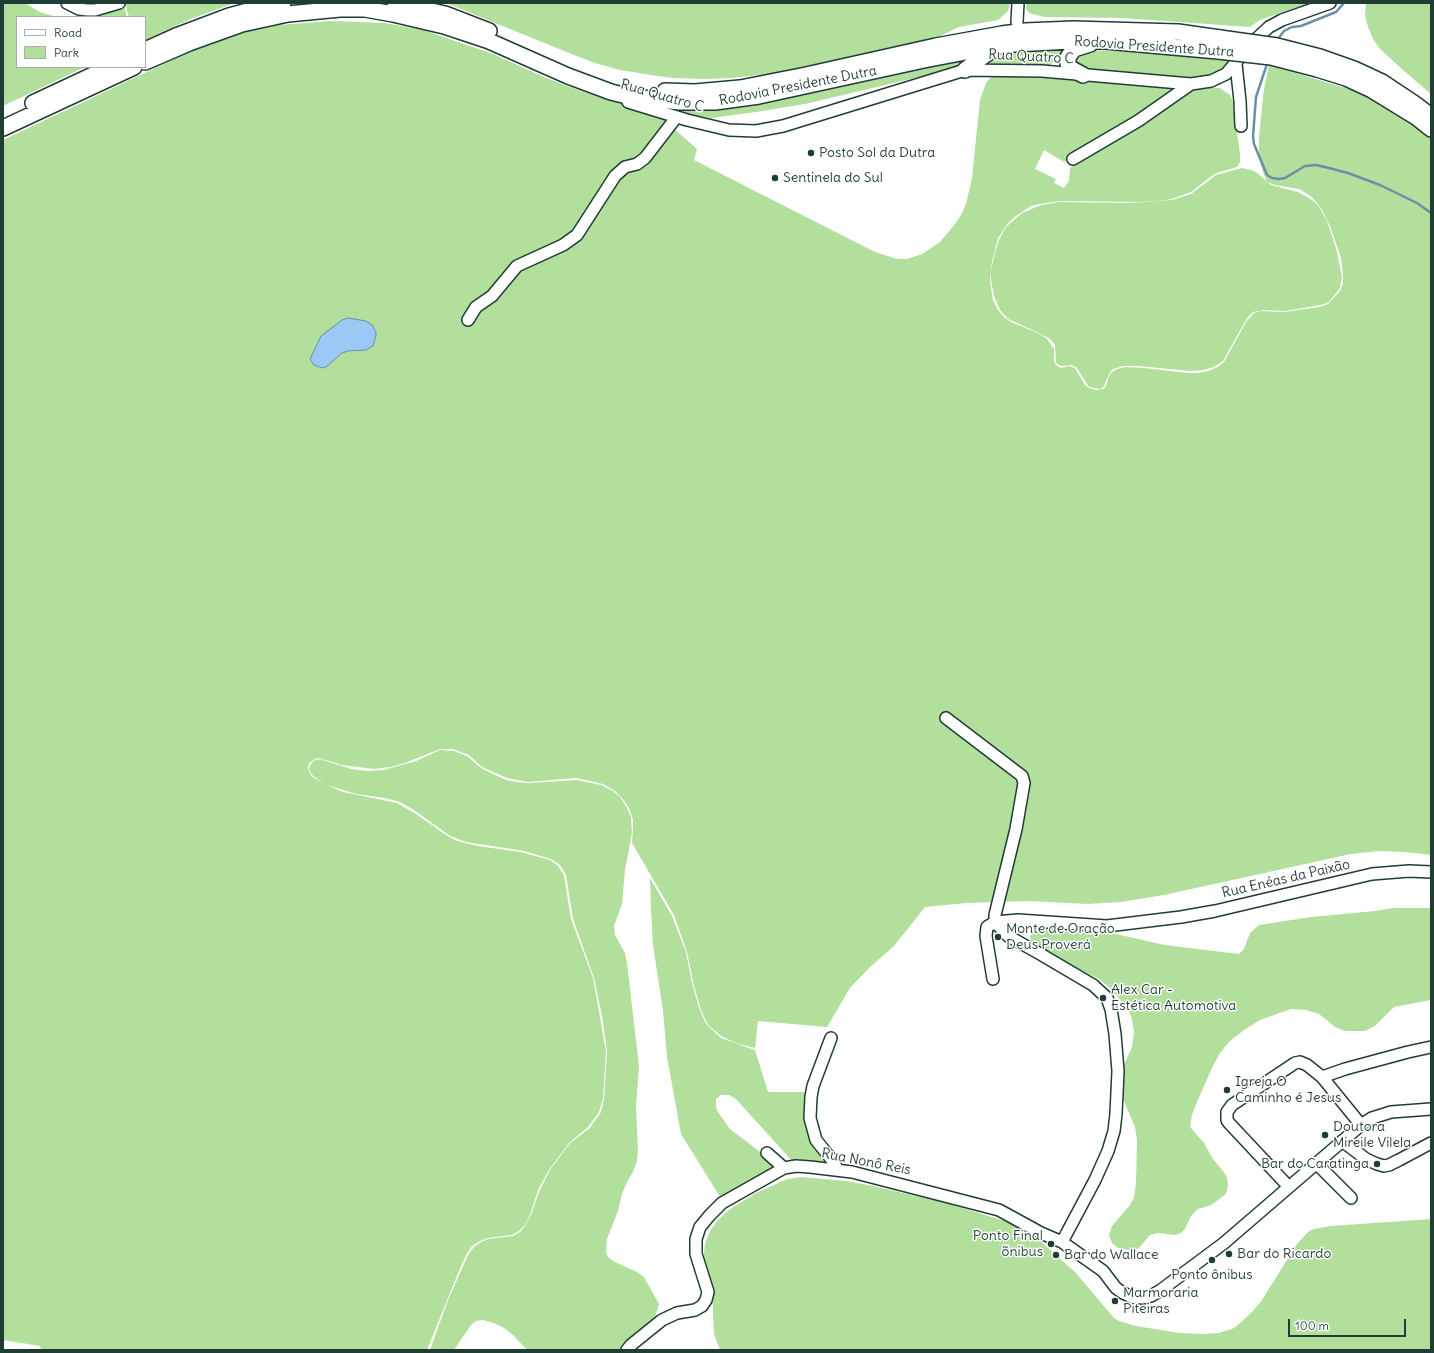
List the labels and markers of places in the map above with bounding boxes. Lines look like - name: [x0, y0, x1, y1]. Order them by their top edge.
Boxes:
- place label: Posto Sol da Dutra: [819, 145, 935, 161]
- marker: Posto Sol da Dutra: [806, 148, 816, 158]
- place label: Sentinela do Sul: [783, 170, 883, 186]
- marker: Sentinela do Sul: [770, 173, 780, 183]
- place label: Monte de Oração Deus Proverá: [1006, 921, 1115, 954]
- marker: Monte de Oração Deus Proverá: [993, 932, 1003, 942]
- place label: Alex Car - Estética Automotiva: [1111, 982, 1236, 1014]
- marker: Alex Car - Estética Automotiva: [1098, 993, 1108, 1003]
- place label: Igreja O Caminho é Jesus: [1235, 1074, 1341, 1106]
- marker: Igreja O Caminho é Jesus: [1222, 1085, 1232, 1095]
- place label: Doutora Mireile Vilela: [1333, 1119, 1411, 1152]
- marker: Doutora Mireile Vilela: [1320, 1130, 1330, 1140]
- place label: Bar do Caratinga: [1261, 1156, 1369, 1172]
- marker: Bar do Caratinga: [1372, 1159, 1382, 1169]
- place label: Ponto Final õnibus: [973, 1228, 1043, 1260]
- marker: Ponto Final õnibus: [1046, 1239, 1056, 1249]
- place label: Bar do Ricardo: [1237, 1246, 1331, 1262]
- place label: Bar do Wallace: [1064, 1247, 1159, 1263]
- marker: Bar do Ricardo: [1224, 1249, 1234, 1259]
- marker: Bar do Wallace: [1051, 1250, 1061, 1260]
- marker: Ponto ônibus: [1207, 1255, 1217, 1265]
- place label: Ponto ônibus: [1171, 1267, 1253, 1283]
- place label: Marmoraria Piteiras: [1123, 1285, 1199, 1318]
- marker: Marmoraria Piteiras: [1110, 1296, 1120, 1306]

